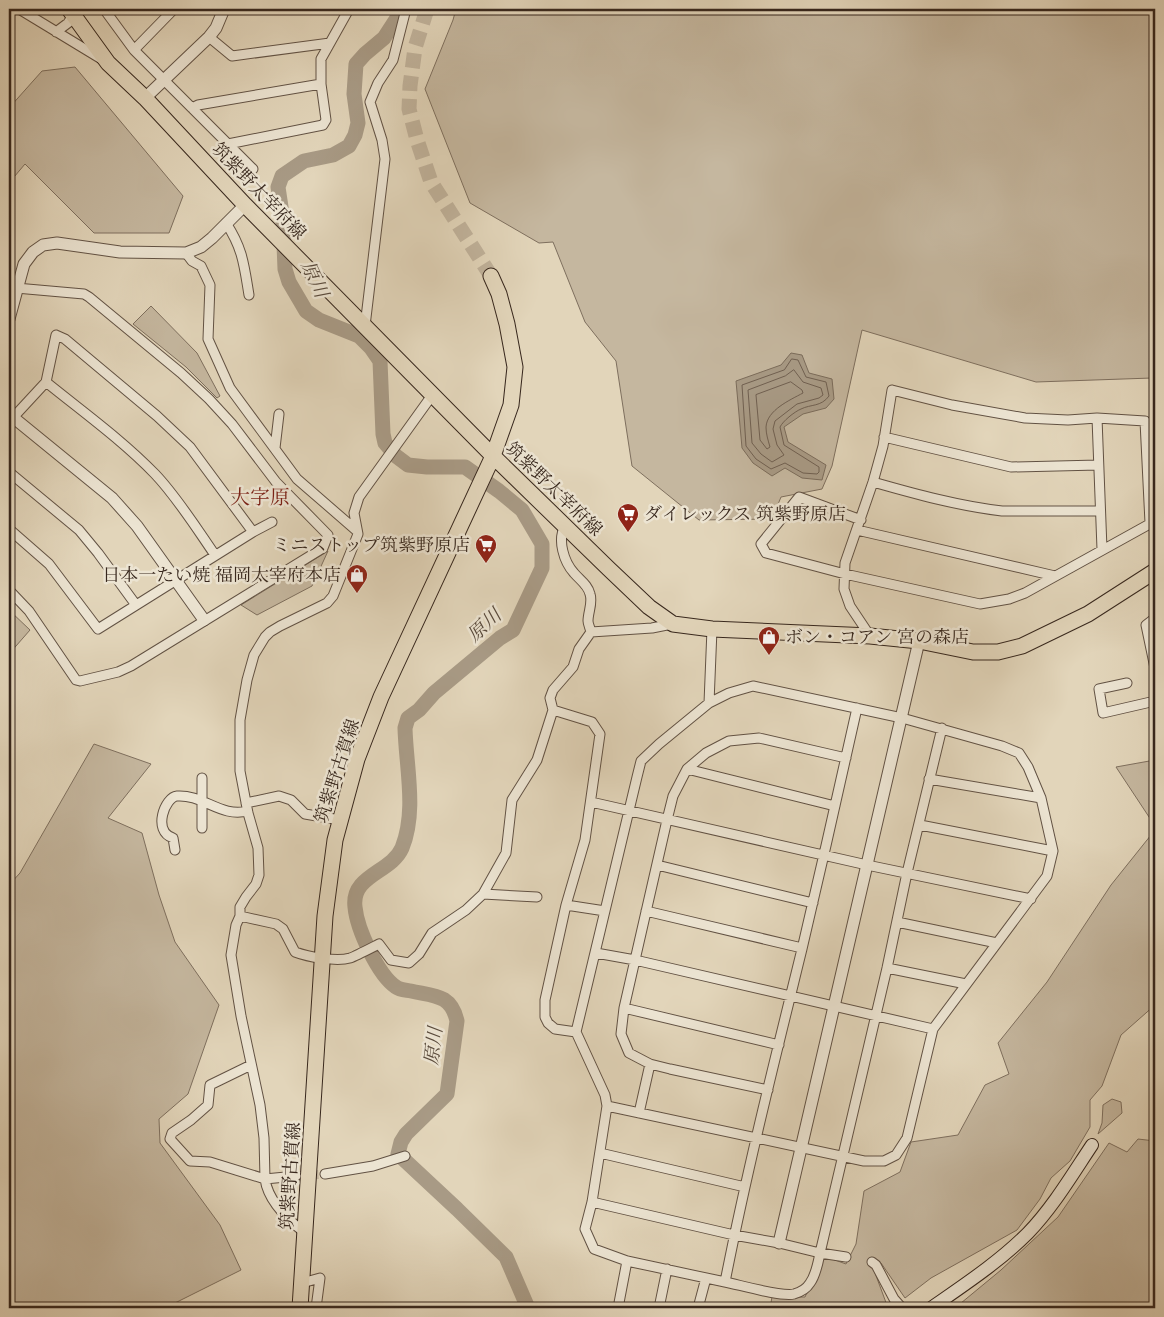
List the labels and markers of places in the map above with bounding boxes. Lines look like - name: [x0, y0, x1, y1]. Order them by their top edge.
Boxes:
- supermarket icon: ダイレックス 筑紫野原店: [616, 502, 640, 533]
- place label: ダイレックス 筑紫野原店: [644, 503, 846, 525]
- supermarket icon: ミニストップ筑紫野原店: [474, 533, 498, 564]
- place label: ミニストップ筑紫野原店: [273, 534, 470, 556]
- shop icon: 日本一たい焼 福岡太宰府本店: [345, 563, 369, 594]
- place label: 日本一たい焼 福岡太宰府本店: [102, 564, 341, 586]
- shop icon: ボン・コアン 宮の森店: [757, 625, 781, 656]
- place label: ボン・コアン 宮の森店: [785, 626, 969, 648]

